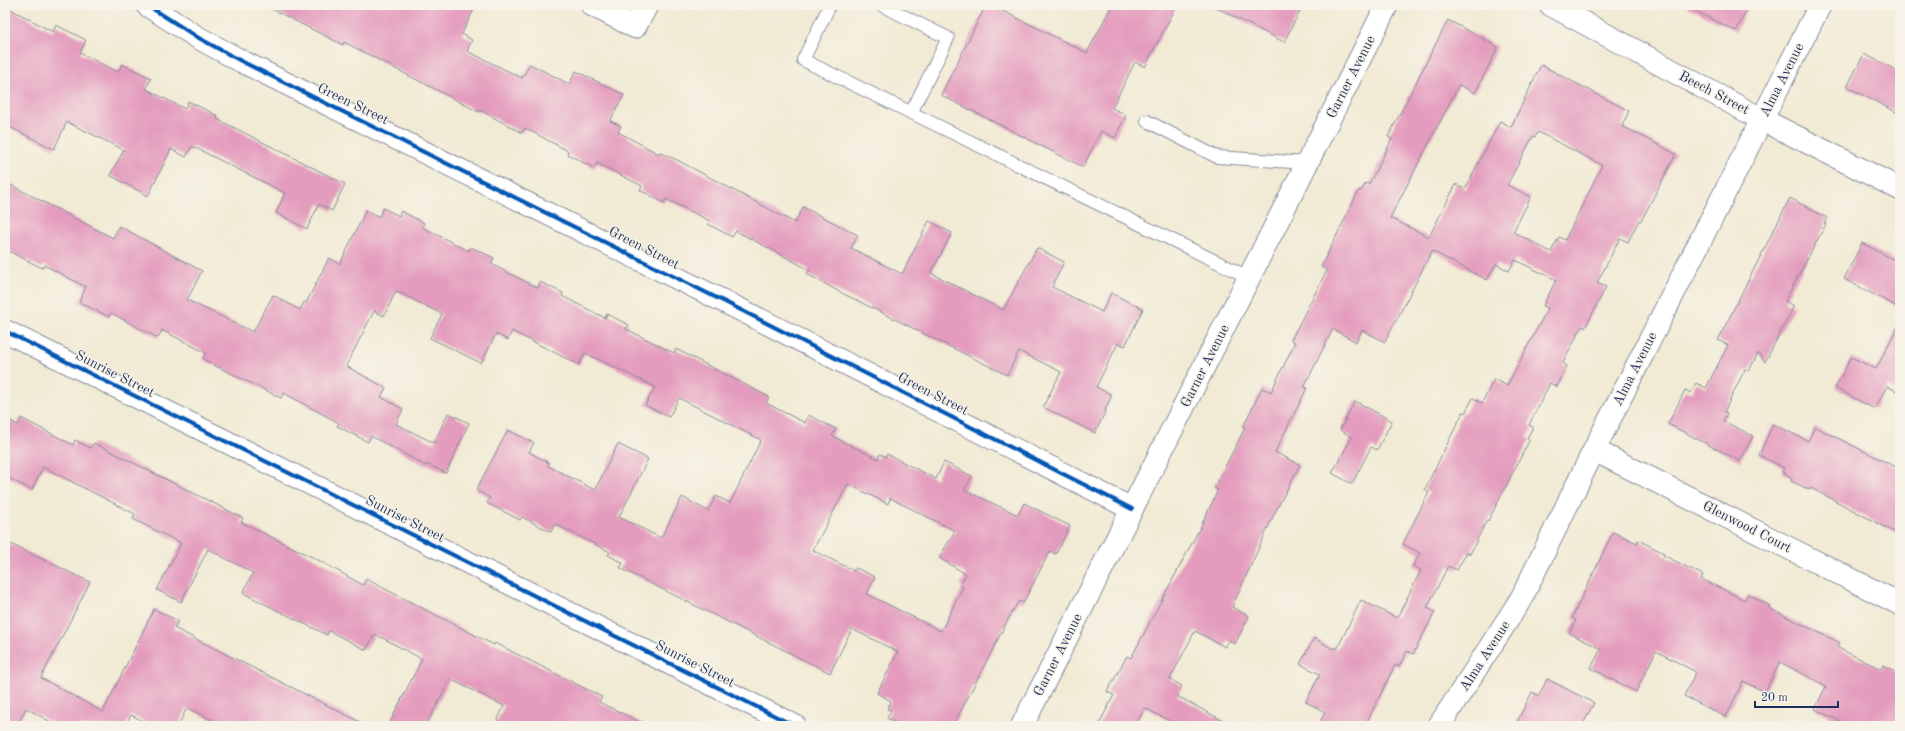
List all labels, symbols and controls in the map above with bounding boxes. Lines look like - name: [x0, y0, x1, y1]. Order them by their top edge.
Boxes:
- street label: Garner Avenue: [1324, 33, 1378, 121]
- street label: Alma Avenue: [1757, 41, 1807, 119]
- street label: Beech Street: [1677, 69, 1751, 117]
- street label: Green Street: [315, 81, 391, 127]
- street label: Green Street: [606, 224, 682, 272]
- street label: Garner Avenue: [1178, 322, 1232, 410]
- street label: Alma Avenue: [1610, 330, 1660, 408]
- street label: Sunrise Street: [73, 348, 157, 400]
- street label: Green Street: [895, 370, 971, 418]
- street label: Sunrise Street: [363, 493, 447, 545]
- street label: Glenwood Court: [1700, 499, 1794, 555]
- street label: Garner Avenue: [1031, 611, 1085, 699]
- street label: Alma Avenue: [1457, 618, 1513, 694]
- street label: Sunrise Street: [653, 638, 737, 690]
- scale bar: [1755, 683, 1838, 709]
- text: 20 m: [1761, 692, 1788, 704]

